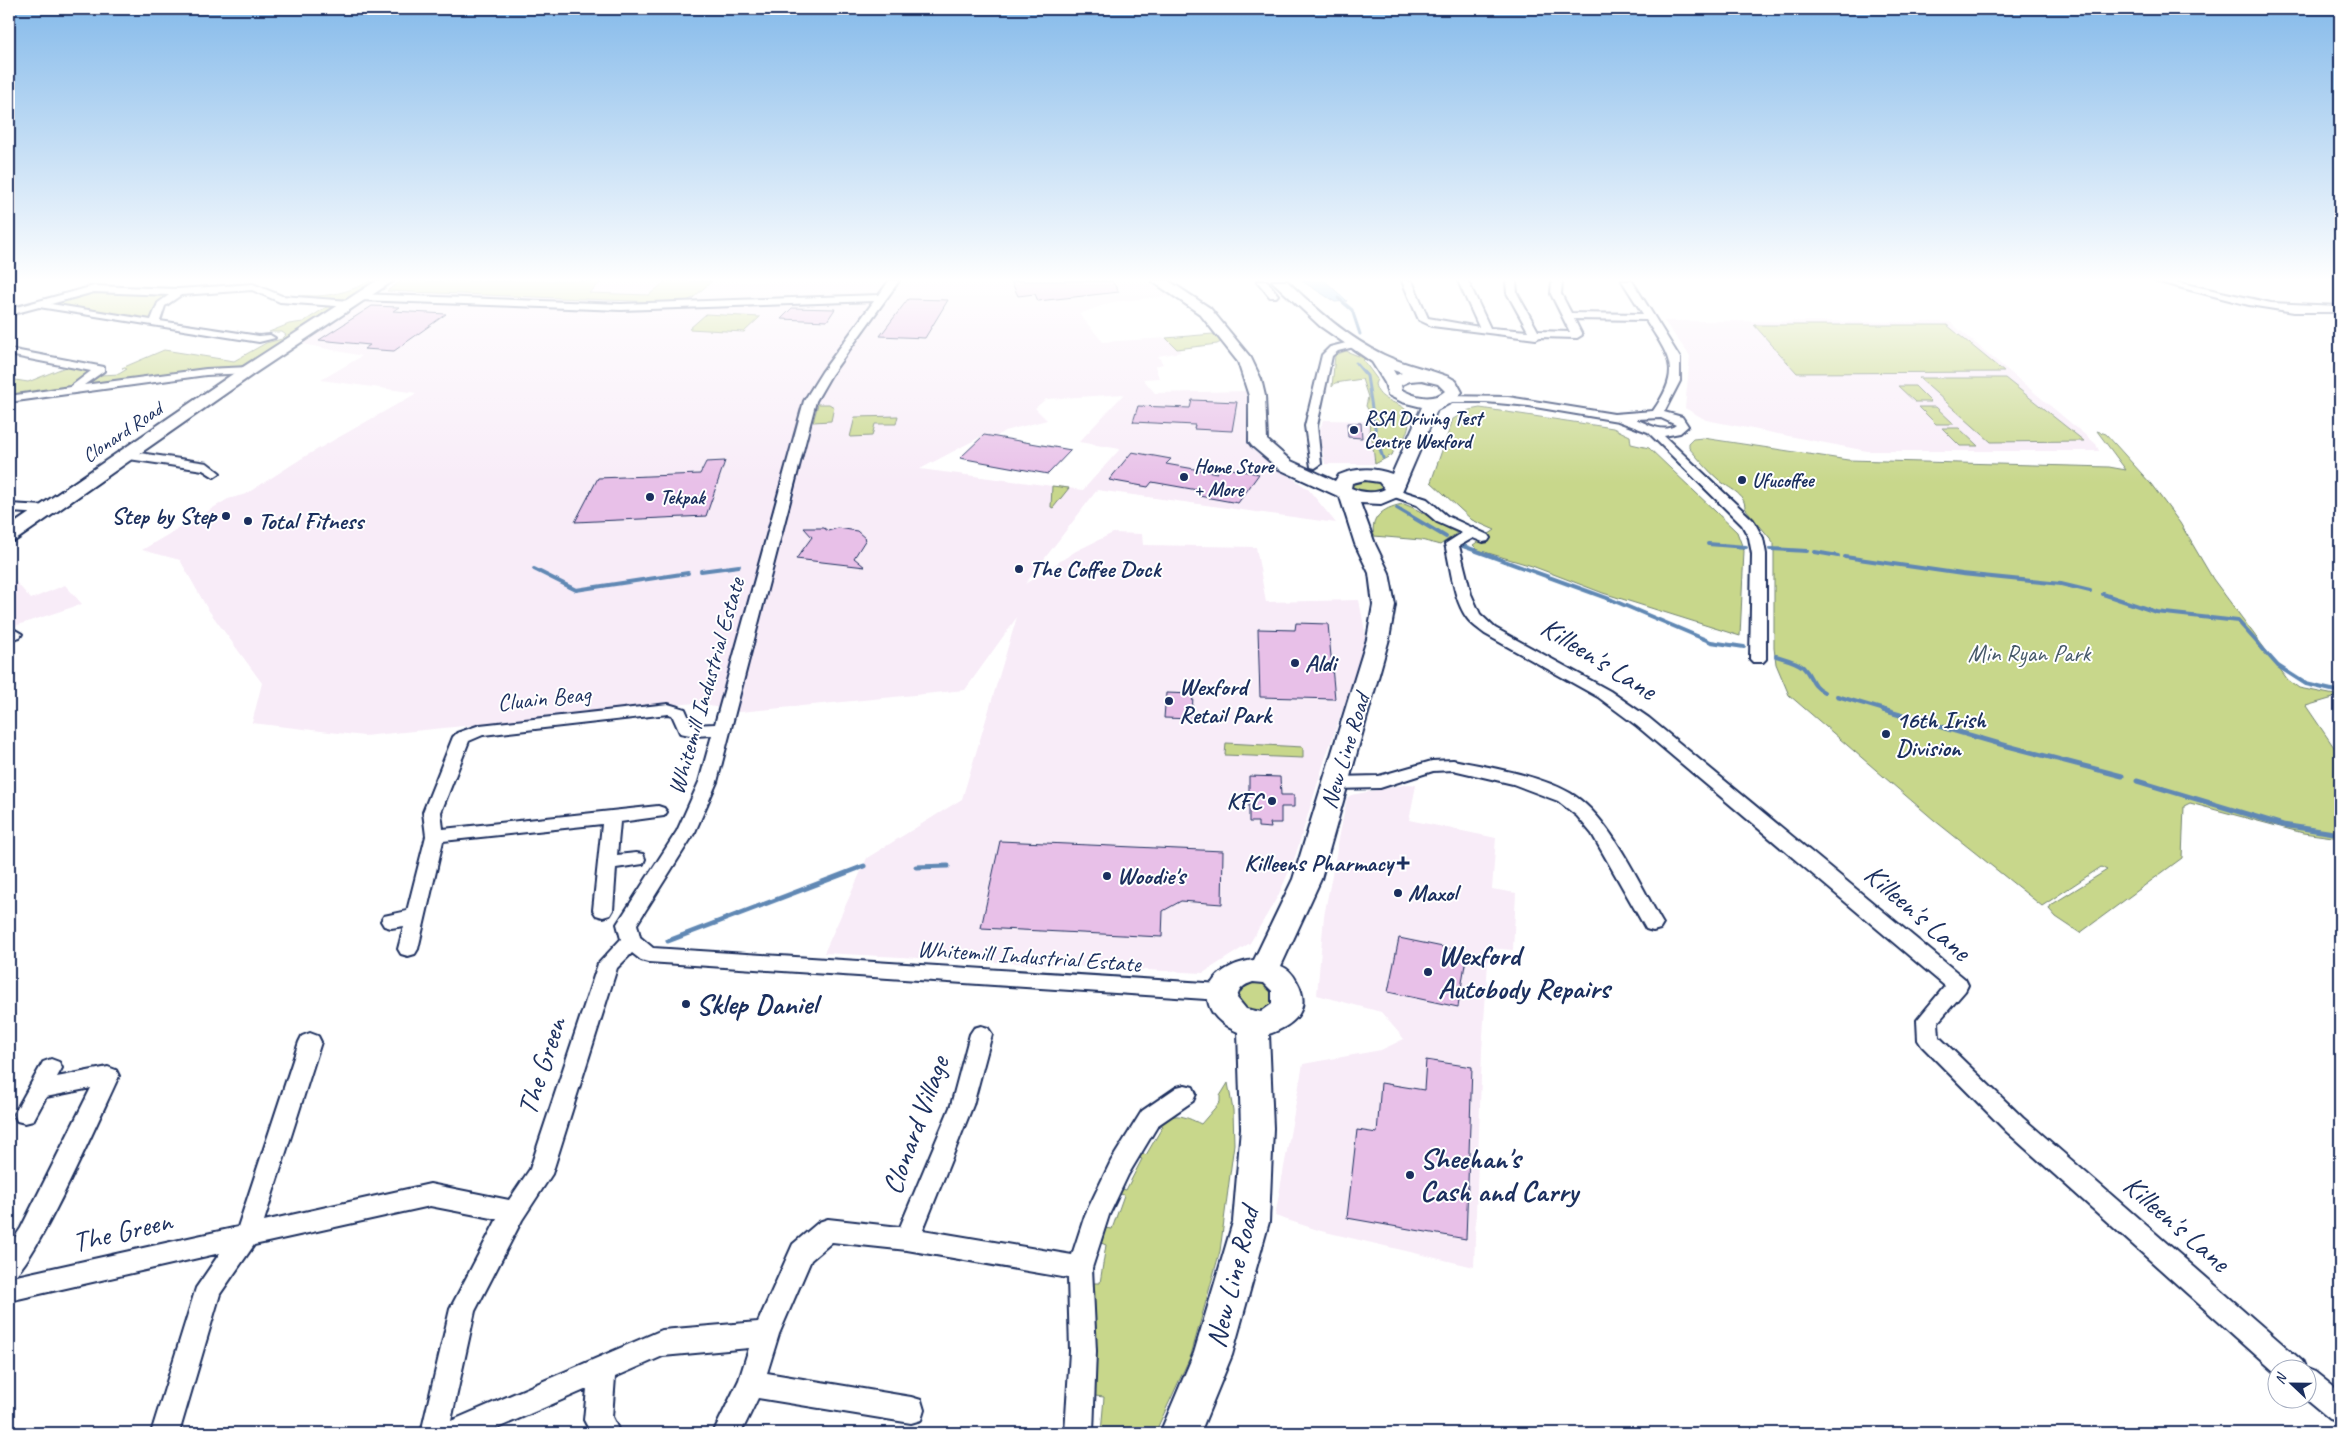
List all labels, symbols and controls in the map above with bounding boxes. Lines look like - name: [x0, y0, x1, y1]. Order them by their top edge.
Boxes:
- street label: Clonard Road: [78, 395, 170, 468]
- place label: RSA Driving Test Centre Wexford: [1364, 406, 1485, 454]
- marker: RSA Driving Test Centre Wexford: [1348, 424, 1360, 436]
- place label: Home Store + More: [1194, 454, 1276, 502]
- place label: Ufucoffee: [1752, 468, 1816, 493]
- marker: Home Store + More: [1178, 471, 1190, 483]
- marker: Ufucoffee: [1736, 474, 1748, 486]
- place label: Tekpak: [660, 485, 706, 510]
- marker: Tekpak: [644, 491, 656, 503]
- place label: Step by Step: [111, 501, 218, 531]
- place label: Total Fitness: [258, 506, 366, 536]
- marker: Step by Step: [220, 510, 232, 522]
- marker: Total Fitness: [242, 515, 254, 527]
- place label: The Coffee Dock: [1029, 554, 1162, 584]
- marker: The Coffee Dock: [1013, 563, 1025, 575]
- street label: Whitemill Industrial Estate: [661, 572, 752, 798]
- street label: Killeen's Lane: [1534, 608, 1665, 709]
- park label: Min Ryan Park: [1968, 638, 2093, 668]
- place label: Aldi: [1305, 648, 1339, 678]
- marker: Aldi: [1289, 657, 1301, 669]
- place label: Wexford Retail Park: [1179, 672, 1273, 730]
- street label: Cluain Beag: [496, 678, 594, 718]
- street label: New Line Road: [1313, 686, 1378, 812]
- marker: Wexford Retail Park: [1163, 695, 1175, 707]
- place label: 16th Irish Division: [1896, 705, 1987, 763]
- marker: 16th Irish Division: [1880, 728, 1892, 740]
- place label: KFC: [1226, 786, 1265, 816]
- marker: KFC: [1266, 795, 1278, 807]
- place label: Killeens Pharmacy: [1244, 848, 1396, 878]
- street label: Killeen's Lane: [1857, 856, 1980, 970]
- marker: Killeens Pharmacy: [1397, 857, 1409, 869]
- place label: Woodie's: [1117, 861, 1188, 891]
- marker: Woodie's: [1101, 870, 1113, 882]
- place label: Maxol: [1408, 878, 1462, 908]
- marker: Maxol: [1392, 887, 1404, 899]
- street label: Whitemill Industrial Estate: [916, 933, 1144, 979]
- place label: Wexford Autobody Repairs: [1438, 937, 1612, 1007]
- marker: Wexford Autobody Repairs: [1422, 966, 1434, 978]
- place label: Sklep Daniel: [696, 986, 822, 1023]
- marker: Sklep Daniel: [680, 998, 692, 1010]
- street label: The Green: [508, 1011, 575, 1120]
- street label: Clonard Village: [873, 1050, 958, 1199]
- place label: Sheehan's Cash and Carry: [1420, 1140, 1581, 1210]
- street label: Killeen's Lane: [2116, 1167, 2239, 1281]
- marker: Sheehan's Cash and Carry: [1404, 1169, 1416, 1181]
- street label: New Line Road: [1197, 1198, 1269, 1351]
- street label: The Green: [69, 1202, 177, 1261]
- north arrow: [2266, 1360, 2316, 1410]
- text: N: [2271, 1370, 2291, 1387]

